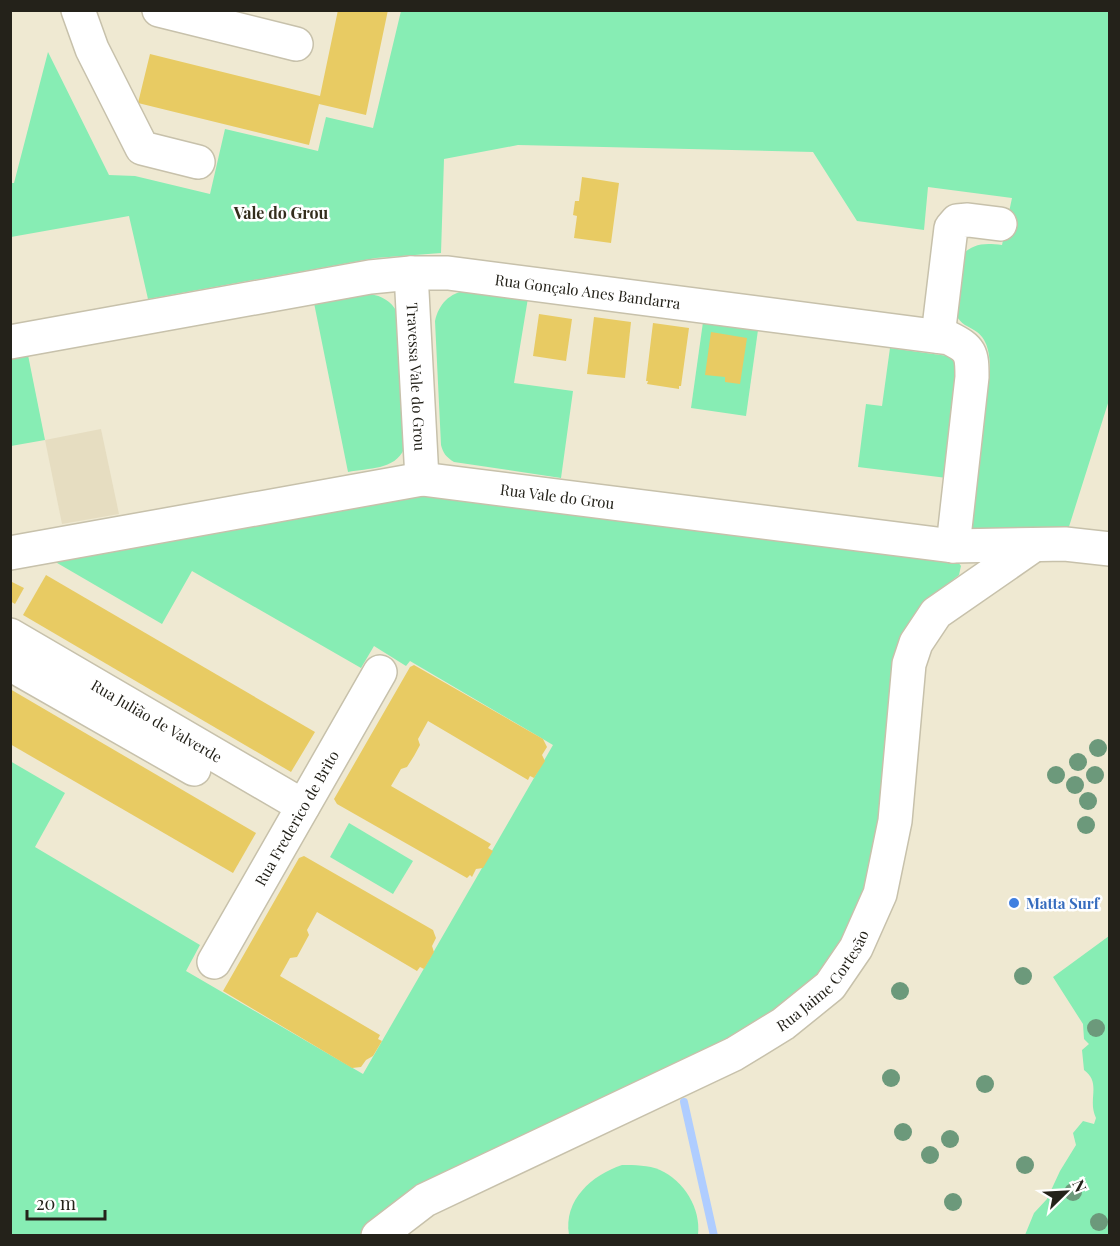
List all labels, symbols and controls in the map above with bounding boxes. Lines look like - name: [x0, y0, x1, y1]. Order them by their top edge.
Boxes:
- district label: Vale do Grou: [233, 202, 329, 223]
- street label: Rua Gonçalo Anes Bandarra: [494, 269, 682, 313]
- street label: Travessa Vale do Grou: [403, 302, 431, 452]
- street label: Rua Vale do Grou: [499, 479, 616, 513]
- street label: Rua Julião de Valverde: [88, 675, 226, 767]
- street label: Rua Frederico de Brito: [250, 747, 343, 889]
- place label: Matta Surf: [1026, 893, 1101, 913]
- marker: Matta Surf: [1007, 896, 1021, 910]
- street label: Rua Jaime Cortesão: [773, 927, 873, 1036]
- north arrow: [1036, 1162, 1096, 1222]
- text: N: [1068, 1176, 1092, 1196]
- scale bar: [27, 1183, 105, 1221]
- text: 20 m: [36, 1191, 76, 1215]

